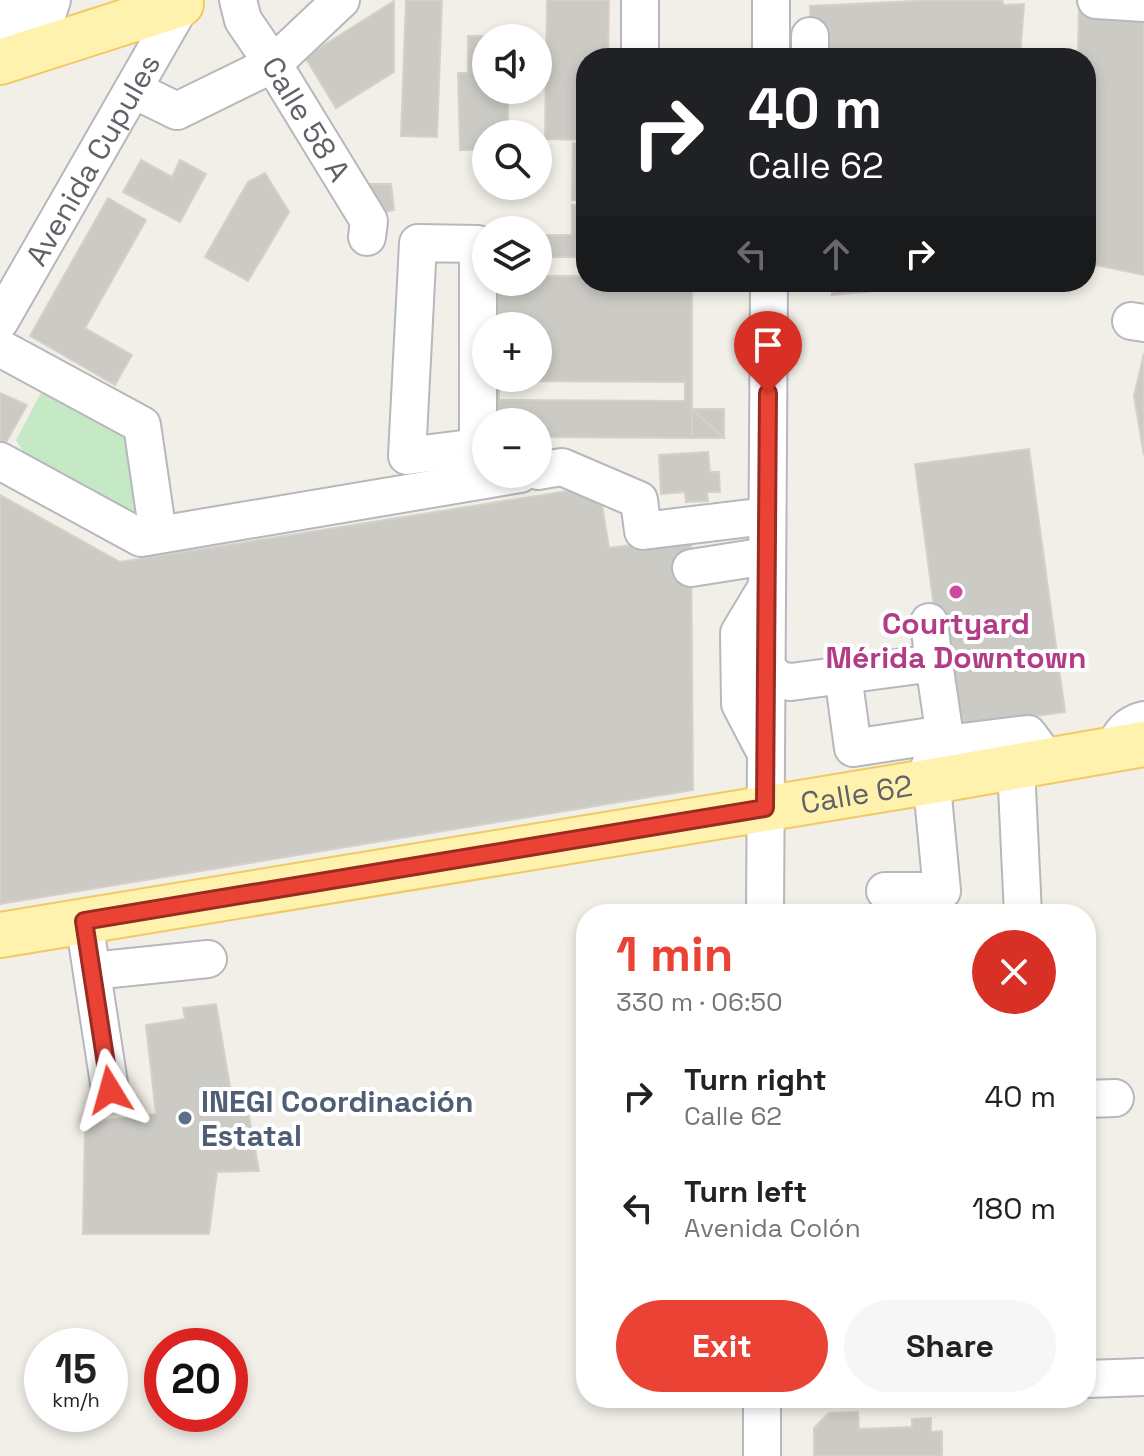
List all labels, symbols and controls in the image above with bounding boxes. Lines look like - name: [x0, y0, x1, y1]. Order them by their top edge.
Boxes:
- map controls: [472, 24, 552, 488]
- button: sound: [472, 24, 552, 104]
- street label: Avenida Cupules: [16, 47, 169, 273]
- street label: Calle 58 A: [253, 49, 360, 189]
- text: 40 m: [748, 73, 882, 144]
- icon: right: [616, 80, 720, 184]
- button: search: [472, 120, 552, 200]
- text: Calle 62: [748, 143, 884, 189]
- button: layers: [472, 216, 552, 296]
- icon: left: [730, 232, 774, 276]
- icon: ahead: [814, 232, 858, 276]
- icon: right: [898, 232, 942, 276]
- pin: [734, 311, 802, 393]
- button: +: [472, 312, 552, 392]
- icon: arrive: [746, 323, 790, 367]
- button: −: [472, 408, 552, 488]
- marker: Courtyard Mérida Downtown: [947, 583, 965, 601]
- place label: Courtyard Mérida Downtown: [825, 604, 1087, 677]
- street label: Calle 62: [797, 765, 915, 822]
- text: 1 min: [616, 924, 733, 985]
- button: close: [972, 930, 1056, 1014]
- text: 330 m · 06:50: [616, 985, 783, 1019]
- position arrow: [68, 1048, 152, 1132]
- text: Turn right: [684, 1060, 827, 1099]
- icon: right: [616, 1074, 660, 1118]
- text: 40 m: [985, 1077, 1056, 1116]
- place label: INEGI Coordinación Estatal: [201, 1082, 473, 1155]
- text: Calle 62: [684, 1099, 782, 1133]
- marker: INEGI Coordinación Estatal: [176, 1109, 194, 1127]
- text: Turn left: [684, 1172, 807, 1211]
- icon: left: [616, 1186, 660, 1230]
- text: 180 m: [972, 1189, 1056, 1228]
- text: Avenida Colón: [684, 1211, 861, 1245]
- button: Exit: [616, 1300, 828, 1392]
- button: Share: [844, 1300, 1056, 1392]
- speed limit sign: 20: [144, 1328, 248, 1432]
- text: 15: [55, 1344, 97, 1395]
- text: km/h: [52, 1387, 100, 1413]

